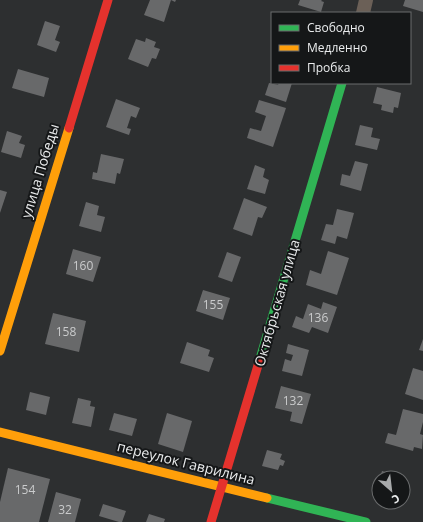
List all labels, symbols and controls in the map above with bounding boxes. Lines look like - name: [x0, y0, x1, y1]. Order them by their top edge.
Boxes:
- legend: [271, 12, 411, 84]
- text: Свободно: [307, 19, 365, 36]
- text: Медленно: [307, 39, 367, 56]
- text: Пробка: [307, 59, 350, 76]
- street label: улица Победы: [16, 121, 63, 220]
- street label: Октябрьская улица: [249, 237, 304, 369]
- house number: 160: [73, 257, 93, 274]
- house number: 155: [203, 296, 223, 313]
- house number: 136: [308, 309, 328, 326]
- house number: 158: [56, 323, 76, 340]
- house number: 132: [283, 392, 303, 409]
- street label: переулок Гаврилина: [115, 436, 257, 489]
- north arrow: [371, 470, 411, 510]
- house number: 154: [15, 481, 35, 498]
- text: С: [389, 491, 403, 508]
- house number: 32: [58, 501, 72, 518]

